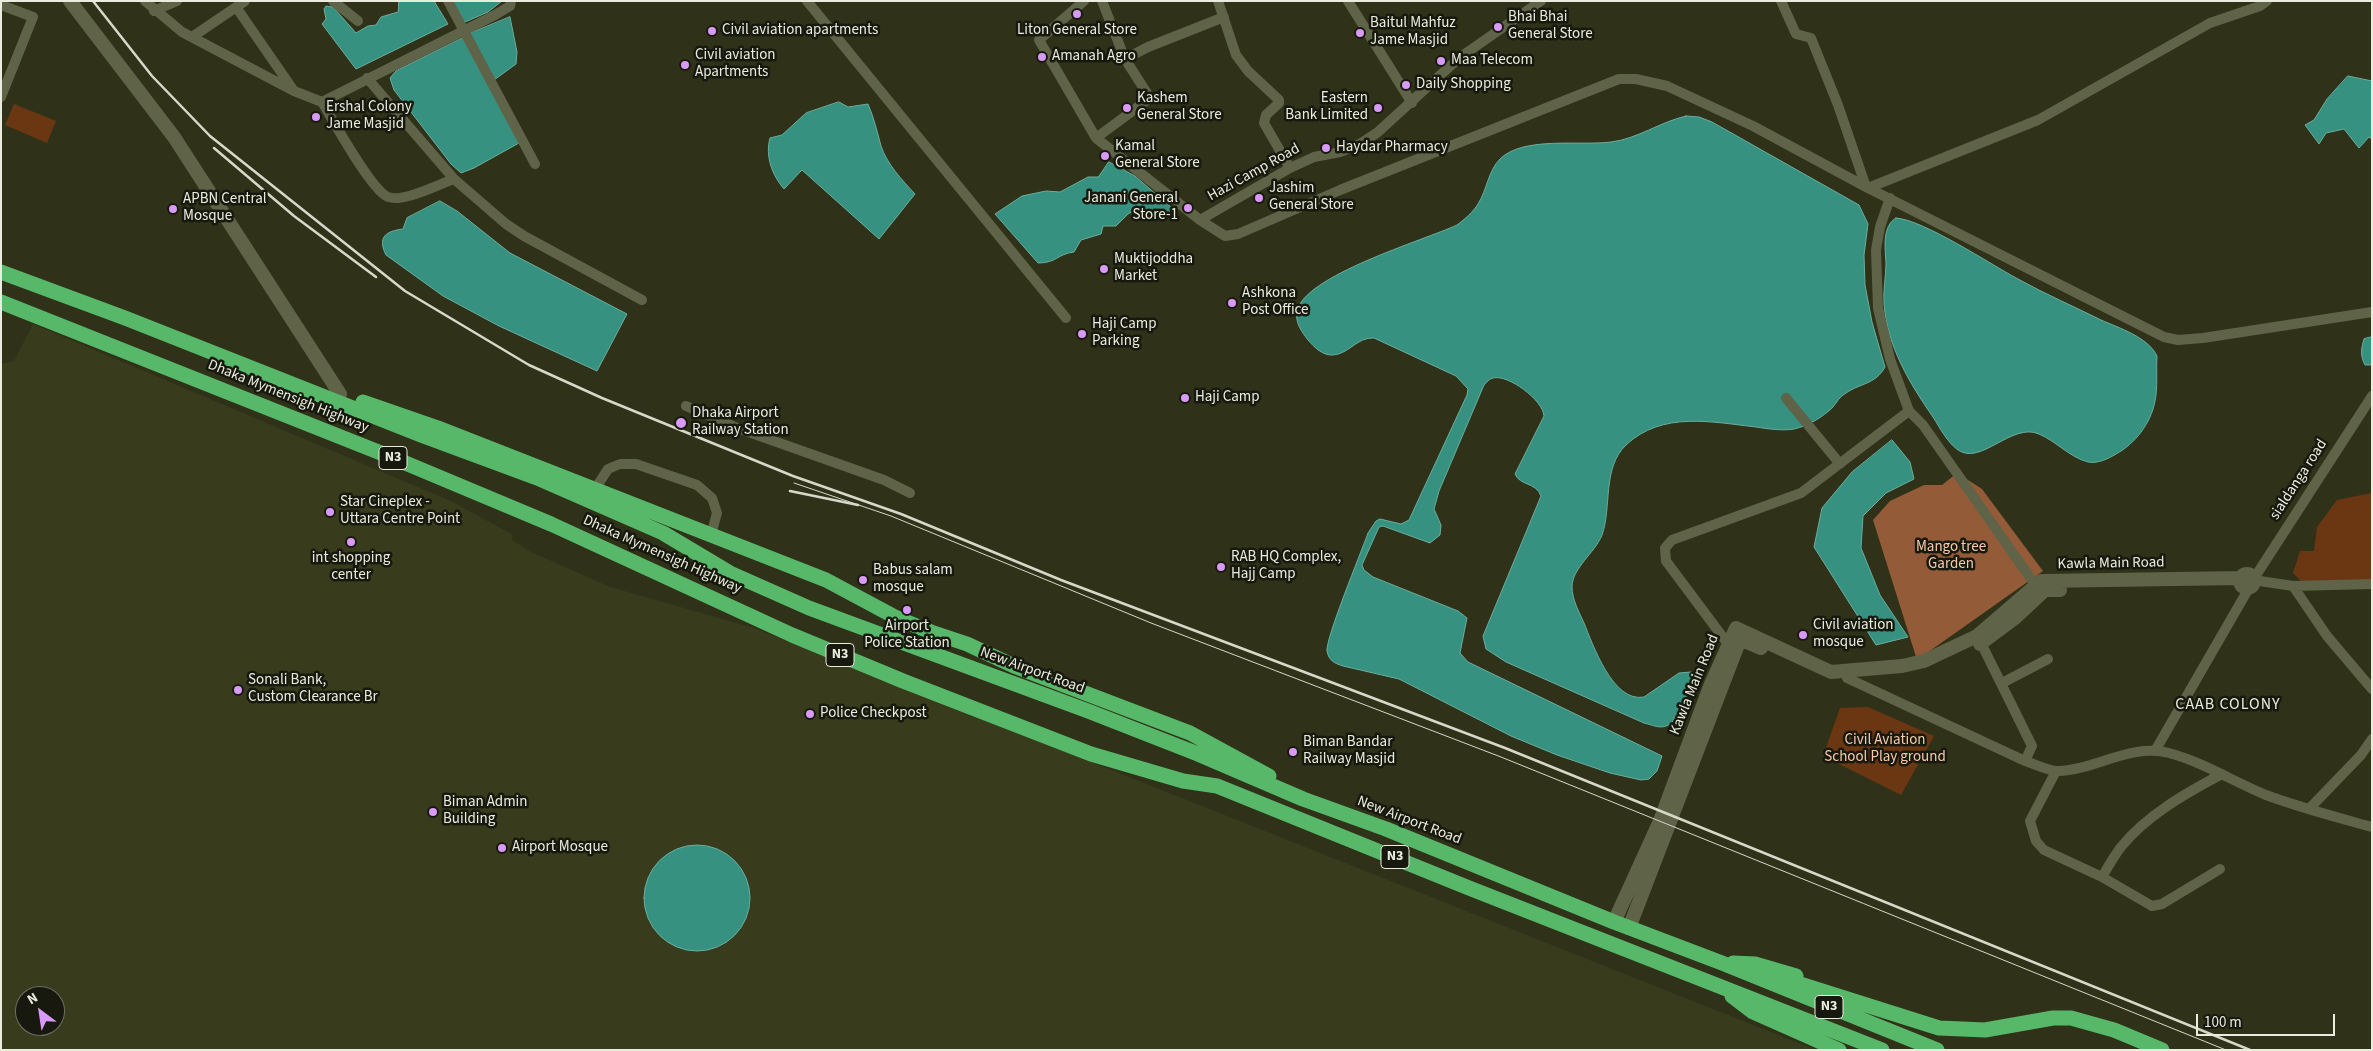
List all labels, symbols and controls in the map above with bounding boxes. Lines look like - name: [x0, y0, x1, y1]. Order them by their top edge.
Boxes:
- marker: Liton General Store: [1071, 8, 1083, 20]
- place label: Bhai Bhai General Store: [1508, 9, 1593, 44]
- place label: Baitul Mahfuz Jame Masjid: [1370, 15, 1456, 50]
- marker: Bhai Bhai General Store: [1492, 21, 1504, 33]
- place label: Civil aviation apartments: [722, 22, 878, 40]
- place label: Liton General Store: [1017, 22, 1137, 40]
- marker: Civil aviation apartments: [706, 25, 718, 37]
- marker: Baitul Mahfuz Jame Masjid: [1354, 27, 1366, 39]
- place label: Civil aviation Apartments: [695, 47, 775, 82]
- place label: Amanah Agro: [1052, 48, 1136, 66]
- marker: Amanah Agro: [1036, 51, 1048, 63]
- place label: Maa Telecom: [1451, 52, 1533, 70]
- marker: Maa Telecom: [1435, 55, 1447, 67]
- marker: Civil aviation Apartments: [679, 59, 691, 71]
- place label: Daily Shopping: [1416, 76, 1511, 94]
- marker: Daily Shopping: [1400, 79, 1412, 91]
- place label: Kashem General Store: [1137, 90, 1222, 125]
- place label: Eastern Bank Limited: [1285, 90, 1368, 125]
- place label: Ershal Colony Jame Masjid: [326, 99, 412, 134]
- marker: Kashem General Store: [1121, 102, 1133, 114]
- marker: Eastern Bank Limited: [1372, 102, 1384, 114]
- marker: Ershal Colony Jame Masjid: [310, 111, 322, 123]
- place label: Kamal General Store: [1115, 138, 1200, 173]
- place label: Haydar Pharmacy: [1336, 139, 1448, 157]
- street label: Hazi Camp Road: [1205, 140, 1303, 206]
- marker: Haydar Pharmacy: [1320, 142, 1332, 154]
- marker: Kamal General Store: [1099, 150, 1111, 162]
- place label: Jashim General Store: [1269, 180, 1354, 215]
- place label: Janani General Store-1: [1084, 190, 1178, 225]
- place label: APBN Central Mosque: [183, 191, 267, 226]
- marker: Jashim General Store: [1253, 192, 1265, 204]
- marker: Janani General Store-1: [1182, 202, 1194, 214]
- marker: APBN Central Mosque: [167, 203, 179, 215]
- place label: Muktijoddha Market: [1114, 251, 1193, 286]
- marker: Muktijoddha Market: [1098, 263, 1110, 275]
- place label: Ashkona Post Office: [1242, 285, 1309, 320]
- marker: Ashkona Post Office: [1226, 297, 1238, 309]
- place label: Haji Camp Parking: [1092, 316, 1157, 351]
- marker: Haji Camp Parking: [1076, 328, 1088, 340]
- street label: Dhaka Mymensigh Highway: [205, 356, 371, 438]
- place label: Haji Camp: [1195, 389, 1260, 407]
- marker: Haji Camp: [1179, 392, 1191, 404]
- place label: Dhaka Airport Railway Station: [692, 405, 789, 440]
- marker: Dhaka Airport Railway Station: [674, 416, 688, 430]
- street label: sialdanga road: [2266, 436, 2332, 524]
- road number: N3: [379, 446, 407, 469]
- place label: Star Cineplex - Uttara Centre Point: [340, 494, 460, 529]
- marker: Star Cineplex - Uttara Centre Point: [324, 506, 336, 518]
- street label: Dhaka Mymensigh Highway: [580, 512, 744, 598]
- marker: int shopping center: [345, 536, 357, 548]
- park label: Mango tree Garden: [1916, 539, 1986, 574]
- place label: RAB HQ Complex, Hajj Camp: [1231, 549, 1341, 584]
- place label: int shopping center: [312, 550, 390, 585]
- street label: Kawla Main Road: [2057, 554, 2165, 574]
- marker: RAB HQ Complex, Hajj Camp: [1215, 561, 1227, 573]
- place label: Babus salam mosque: [873, 562, 953, 597]
- marker: Babus salam mosque: [857, 574, 869, 586]
- marker: Airport Police Station: [901, 604, 913, 616]
- place label: Civil aviation mosque: [1813, 617, 1893, 652]
- place label: Airport Police Station: [864, 618, 950, 653]
- marker: Civil aviation mosque: [1797, 629, 1809, 641]
- street label: Kawla Main Road: [1667, 632, 1723, 738]
- road number: N3: [826, 644, 854, 666]
- street label: New Airport Road: [977, 644, 1087, 698]
- place label: Sonali Bank, Custom Clearance Br: [248, 672, 378, 707]
- marker: Sonali Bank, Custom Clearance Br: [232, 684, 244, 696]
- district label: CAAB COLONY: [2174, 695, 2282, 715]
- place label: Police Checkpost: [820, 705, 927, 723]
- marker: Police Checkpost: [804, 708, 816, 720]
- park label: Civil Aviation School Play ground: [1824, 732, 1946, 767]
- place label: Biman Bandar Railway Masjid: [1303, 734, 1395, 769]
- marker: Biman Bandar Railway Masjid: [1287, 746, 1299, 758]
- street label: New Airport Road: [1354, 793, 1464, 849]
- place label: Biman Admin Building: [443, 794, 528, 829]
- marker: Biman Admin Building: [427, 806, 439, 818]
- place label: Airport Mosque: [512, 839, 608, 857]
- marker: Airport Mosque: [496, 842, 508, 854]
- road number: N3: [1381, 846, 1409, 869]
- north arrow: [15, 986, 65, 1036]
- text: N: [24, 988, 42, 1010]
- road number: N3: [1815, 996, 1843, 1019]
- scale bar: [2198, 1004, 2337, 1036]
- text: 100 m: [2204, 1012, 2242, 1033]

